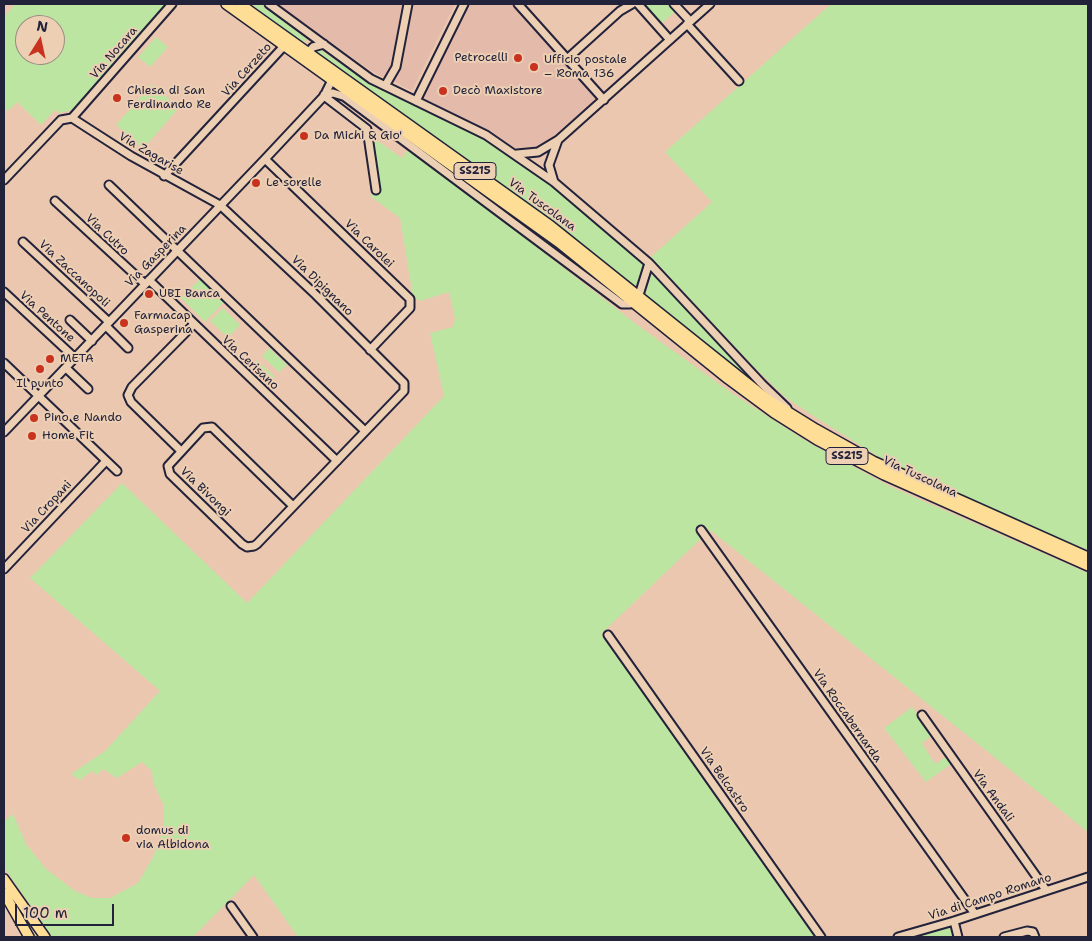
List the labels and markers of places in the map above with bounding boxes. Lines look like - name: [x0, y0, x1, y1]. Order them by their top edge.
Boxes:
- place label: Petrocelli: [454, 51, 508, 65]
- marker: Petrocelli: [512, 52, 524, 64]
- place label: Ufficio postale – Roma 136: [544, 53, 627, 81]
- marker: Ufficio postale – Roma 136: [528, 61, 540, 73]
- place label: Chiesa di San Ferdinando Re: [127, 84, 211, 112]
- place label: Decò Maxistore: [453, 84, 543, 98]
- marker: Decò Maxistore: [437, 85, 449, 97]
- marker: Chiesa di San Ferdinando Re: [111, 92, 123, 104]
- place label: Da Michi & Gio': [314, 129, 402, 143]
- marker: Da Michi & Gio': [298, 130, 310, 142]
- place label: Le sorelle: [266, 176, 322, 190]
- marker: Le sorelle: [250, 177, 262, 189]
- place label: UBI Banca: [159, 287, 220, 301]
- marker: UBI Banca: [143, 288, 155, 300]
- place label: Farmacap Gasperina: [134, 309, 193, 337]
- marker: Farmacap Gasperina: [118, 317, 130, 329]
- place label: META: [60, 352, 94, 366]
- marker: META: [44, 353, 56, 365]
- marker: Il punto: [34, 363, 46, 375]
- place label: Il punto: [16, 377, 64, 391]
- place label: Pino e Nando: [44, 411, 122, 425]
- marker: Pino e Nando: [28, 412, 40, 424]
- place label: Home Fit: [42, 429, 94, 443]
- marker: Home Fit: [26, 430, 38, 442]
- place label: domus di via Albidona: [136, 824, 209, 852]
- marker: domus di via Albidona: [120, 832, 132, 844]

